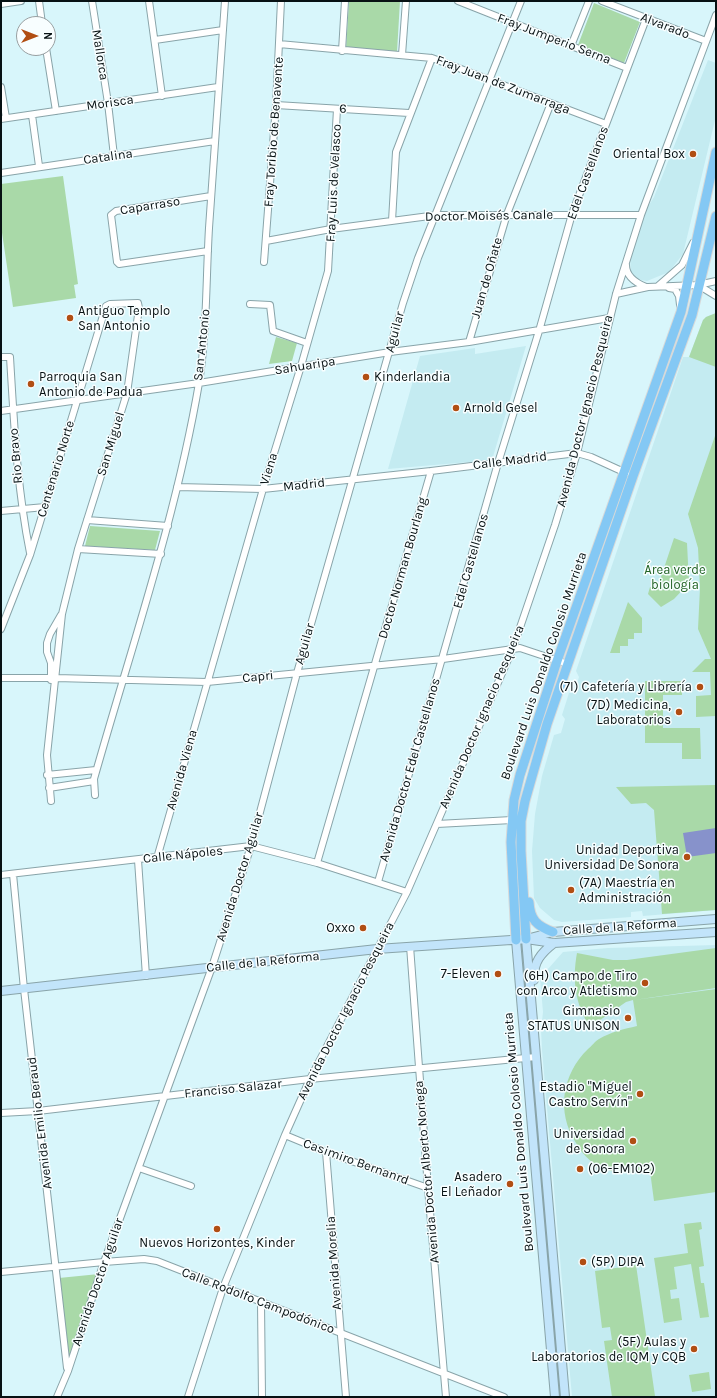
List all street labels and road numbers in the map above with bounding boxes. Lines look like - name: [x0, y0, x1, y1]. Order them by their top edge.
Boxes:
- street label: Alvarado: [638, 9, 692, 43]
- street label: Fray Jumperio Serna: [495, 10, 613, 68]
- street label: Mallorca: [88, 29, 112, 81]
- street label: Fray Juan de Zumarraga: [434, 52, 572, 118]
- street label: Fray Toribio de Benavente: [261, 56, 287, 208]
- street label: Morisca: [85, 92, 135, 114]
- street label: 6: [339, 101, 347, 117]
- street label: Fray Luis de Velasco: [323, 124, 345, 242]
- street label: Edel Castellanos: [564, 124, 612, 222]
- street label: Catalina: [82, 146, 134, 168]
- street label: Caparraso: [119, 194, 181, 218]
- street label: Doctor Moisés Canale: [425, 207, 553, 225]
- street label: Juan de Oñate: [468, 236, 506, 320]
- street label: San Antonio: [190, 308, 214, 382]
- street label: Aguilar: [382, 310, 408, 354]
- street label: Avenida Doctor Ignacio Pesqueira: [554, 313, 616, 509]
- street label: Sahuaripa: [274, 354, 336, 378]
- street label: San Miguel: [94, 410, 128, 478]
- street label: Centenario Norte: [34, 419, 78, 519]
- street label: Rio Bravo: [6, 428, 26, 484]
- street label: Calle Madrid: [472, 449, 548, 473]
- street label: Viena: [257, 451, 281, 487]
- street label: Madrid: [282, 475, 326, 495]
- street label: Doctor Norman Bourlang: [375, 495, 431, 641]
- street label: Edel Castellanos: [450, 512, 492, 610]
- street label: Boulevard Luis Donaldo Colosio Murrieta: [498, 550, 590, 782]
- street label: Aguilar: [292, 622, 318, 666]
- street label: Avenida Doctor Ignacio Pesqueira: [436, 623, 528, 811]
- street label: Capri: [242, 668, 274, 686]
- street label: Avenida Doctor Edel Castellanos: [376, 676, 444, 864]
- street label: Avenida Viena: [163, 728, 201, 812]
- street label: Avenida Doctor Aguilar: [213, 811, 267, 943]
- street label: Calle Nápoles: [142, 843, 224, 867]
- street label: Calle de la Reforma: [563, 915, 677, 939]
- street label: Avenida Doctor Ignacio Pesqueira: [294, 919, 398, 1103]
- street label: Calle de la Reforma: [206, 948, 320, 976]
- street label: Boulevard Luis Donaldo Colosio Murrieta: [501, 1012, 537, 1252]
- street label: Avenida Emilio Beraud: [24, 1056, 56, 1190]
- street label: Franciso Salazar: [183, 1076, 283, 1102]
- street label: Avenida Doctor Alberto Noriega: [411, 1080, 443, 1264]
- street label: Casimiro Bernanrd: [301, 1136, 411, 1188]
- street label: Avenida Morelia: [323, 1215, 345, 1311]
- street label: Avenida Doctor Aguilar: [69, 1216, 127, 1348]
- street label: Calle Rodolfo Campodónico: [179, 1265, 337, 1337]

